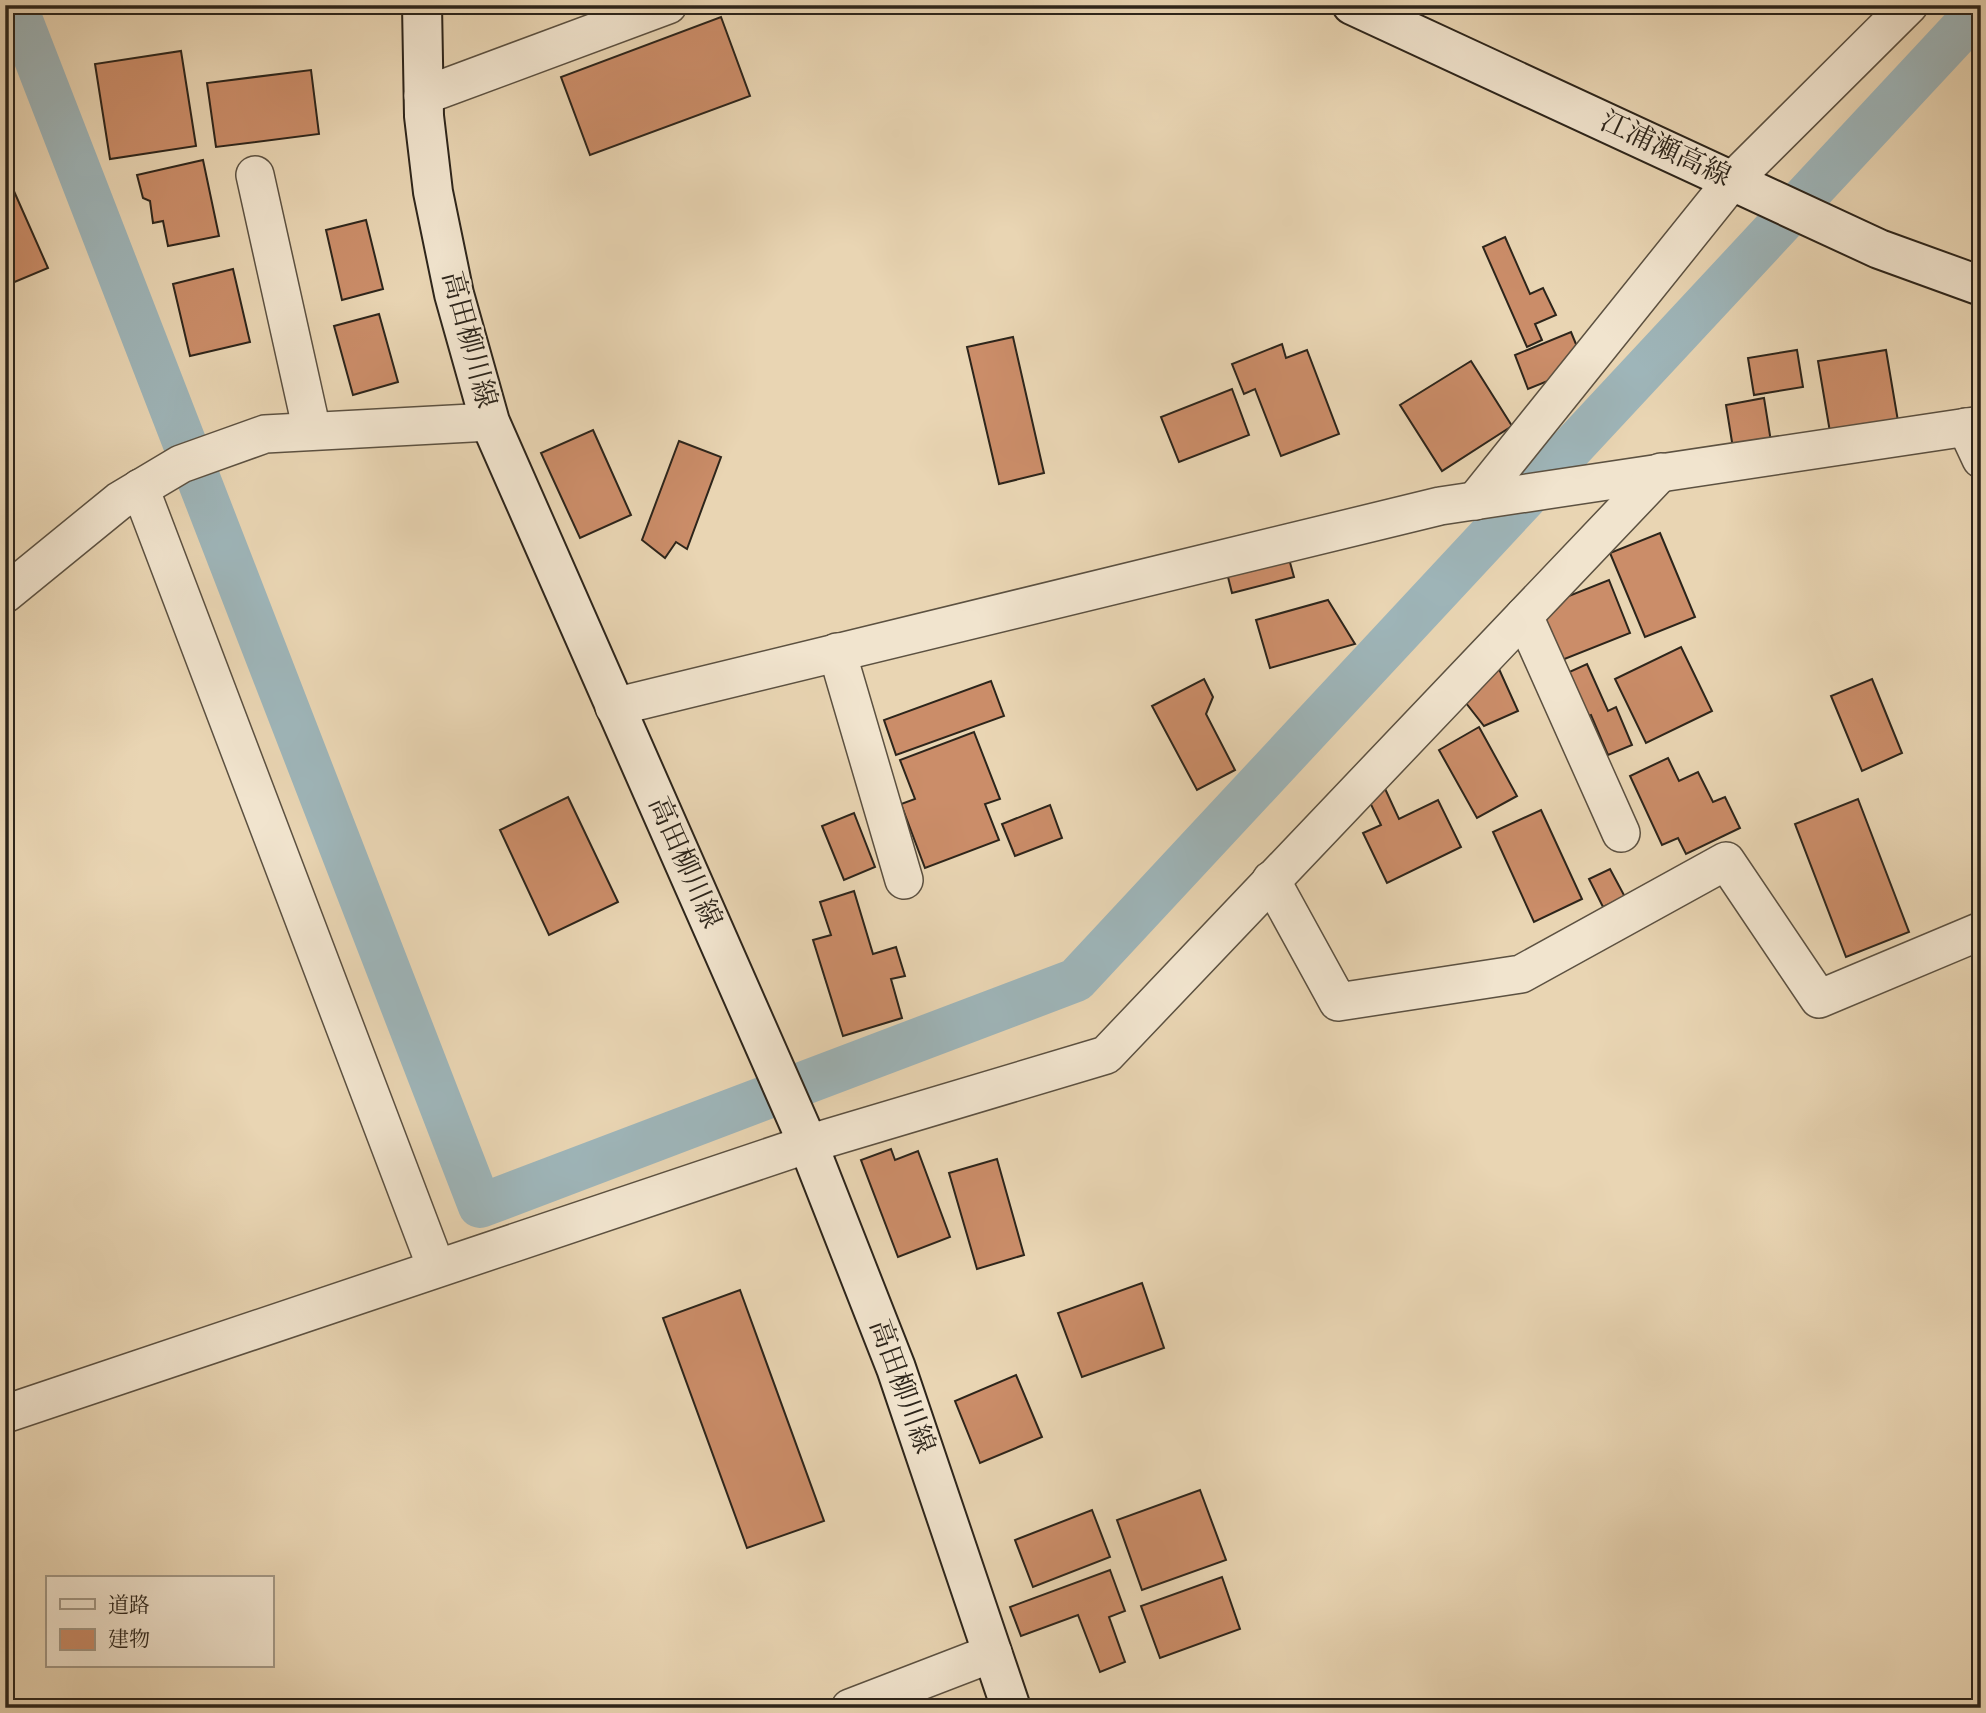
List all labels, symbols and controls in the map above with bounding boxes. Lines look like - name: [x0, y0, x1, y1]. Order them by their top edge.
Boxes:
- street label: 江浦瀬高線: [1594, 105, 1736, 195]
- street label: 高田柳川線: [433, 268, 503, 412]
- street label: 高田柳川線: [640, 792, 728, 934]
- street label: 高田柳川線: [861, 1315, 941, 1459]
- legend: [46, 1576, 273, 1668]
- text: 道路: [108, 1593, 150, 1620]
- text: 建物: [108, 1627, 150, 1654]

